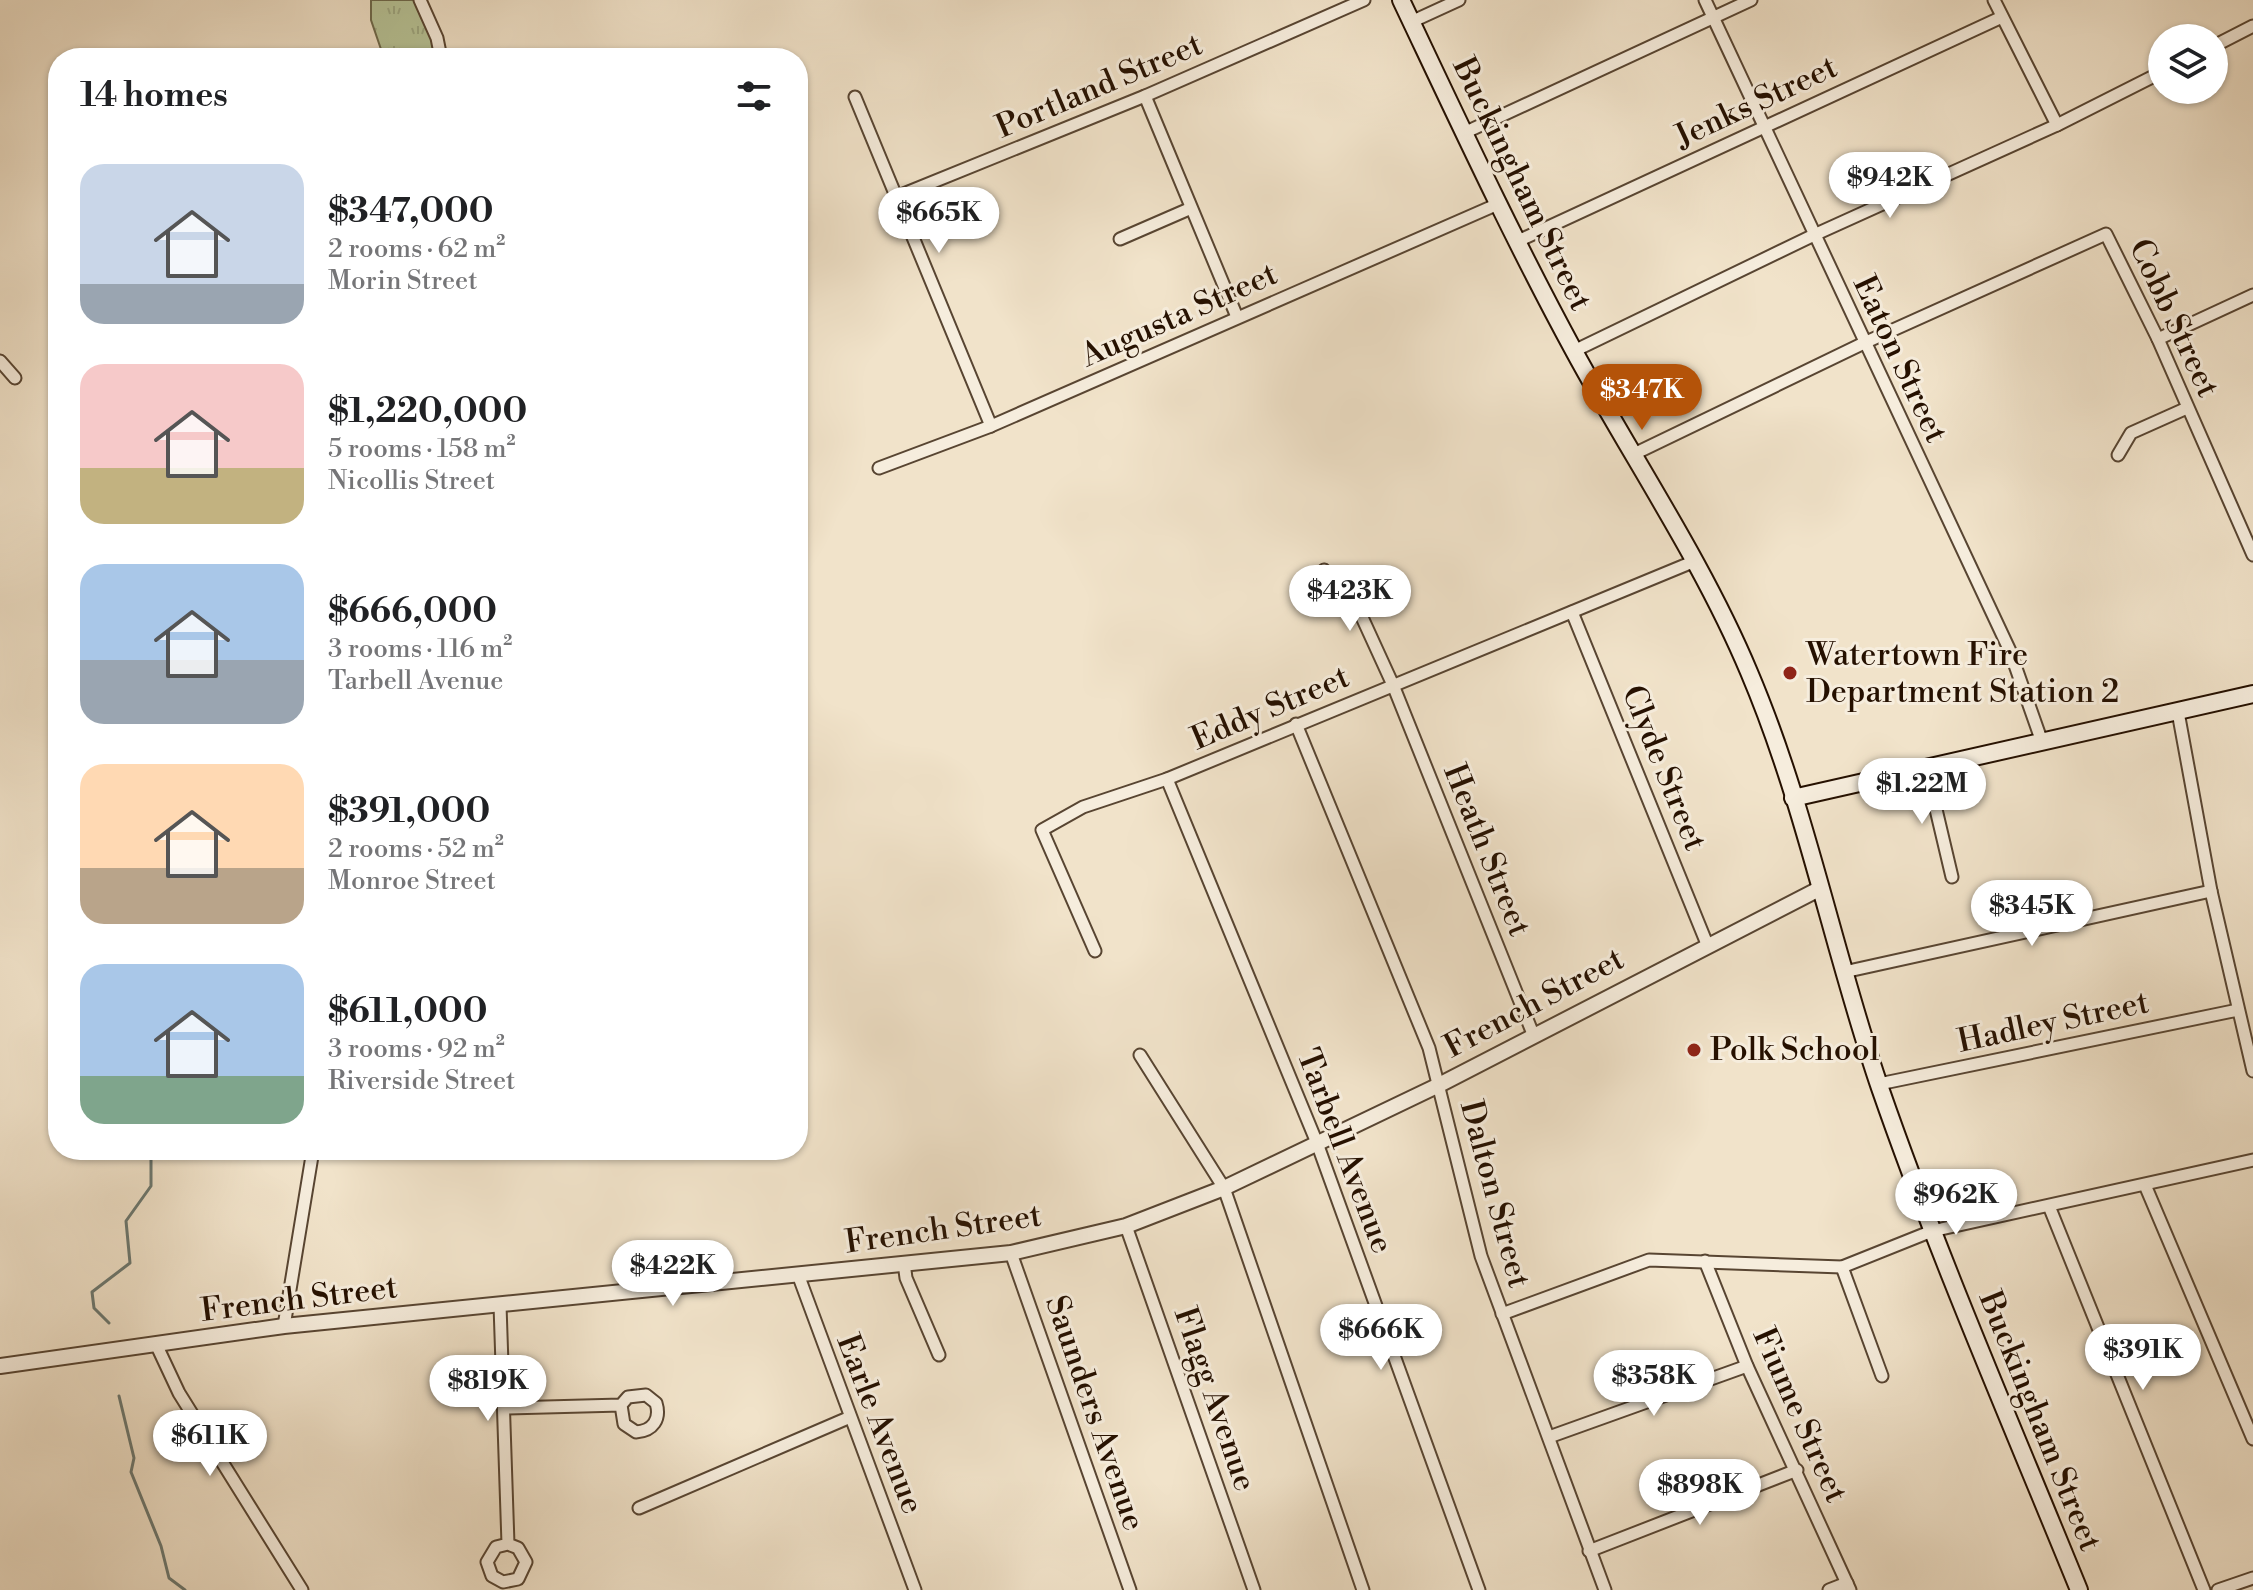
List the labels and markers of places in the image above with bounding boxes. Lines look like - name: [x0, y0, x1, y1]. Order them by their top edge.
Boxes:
- pin: $942K: [1834, 152, 1946, 220]
- pin: $665K: [883, 187, 995, 255]
- pin: $347K: [1586, 364, 1698, 432]
- pin: $423K: [1294, 565, 1406, 633]
- place label: Watertown Fire Department Station 2: [1805, 635, 2119, 712]
- marker: Watertown Fire Department Station 2: [1781, 664, 1799, 682]
- pin: $1.22M: [1857, 758, 1987, 826]
- pin: $345K: [1976, 880, 2088, 948]
- place label: Polk School: [1710, 1030, 1880, 1070]
- marker: Polk School: [1685, 1041, 1703, 1059]
- pin: $962K: [1900, 1169, 2012, 1237]
- pin: $422K: [617, 1240, 729, 1308]
- pin: $666K: [1325, 1304, 1437, 1372]
- pin: $391K: [2087, 1324, 2199, 1392]
- pin: $358K: [1598, 1350, 1710, 1418]
- pin: $819K: [432, 1355, 544, 1423]
- pin: $611K: [154, 1410, 266, 1478]
- pin: $898K: [1644, 1459, 1756, 1527]

